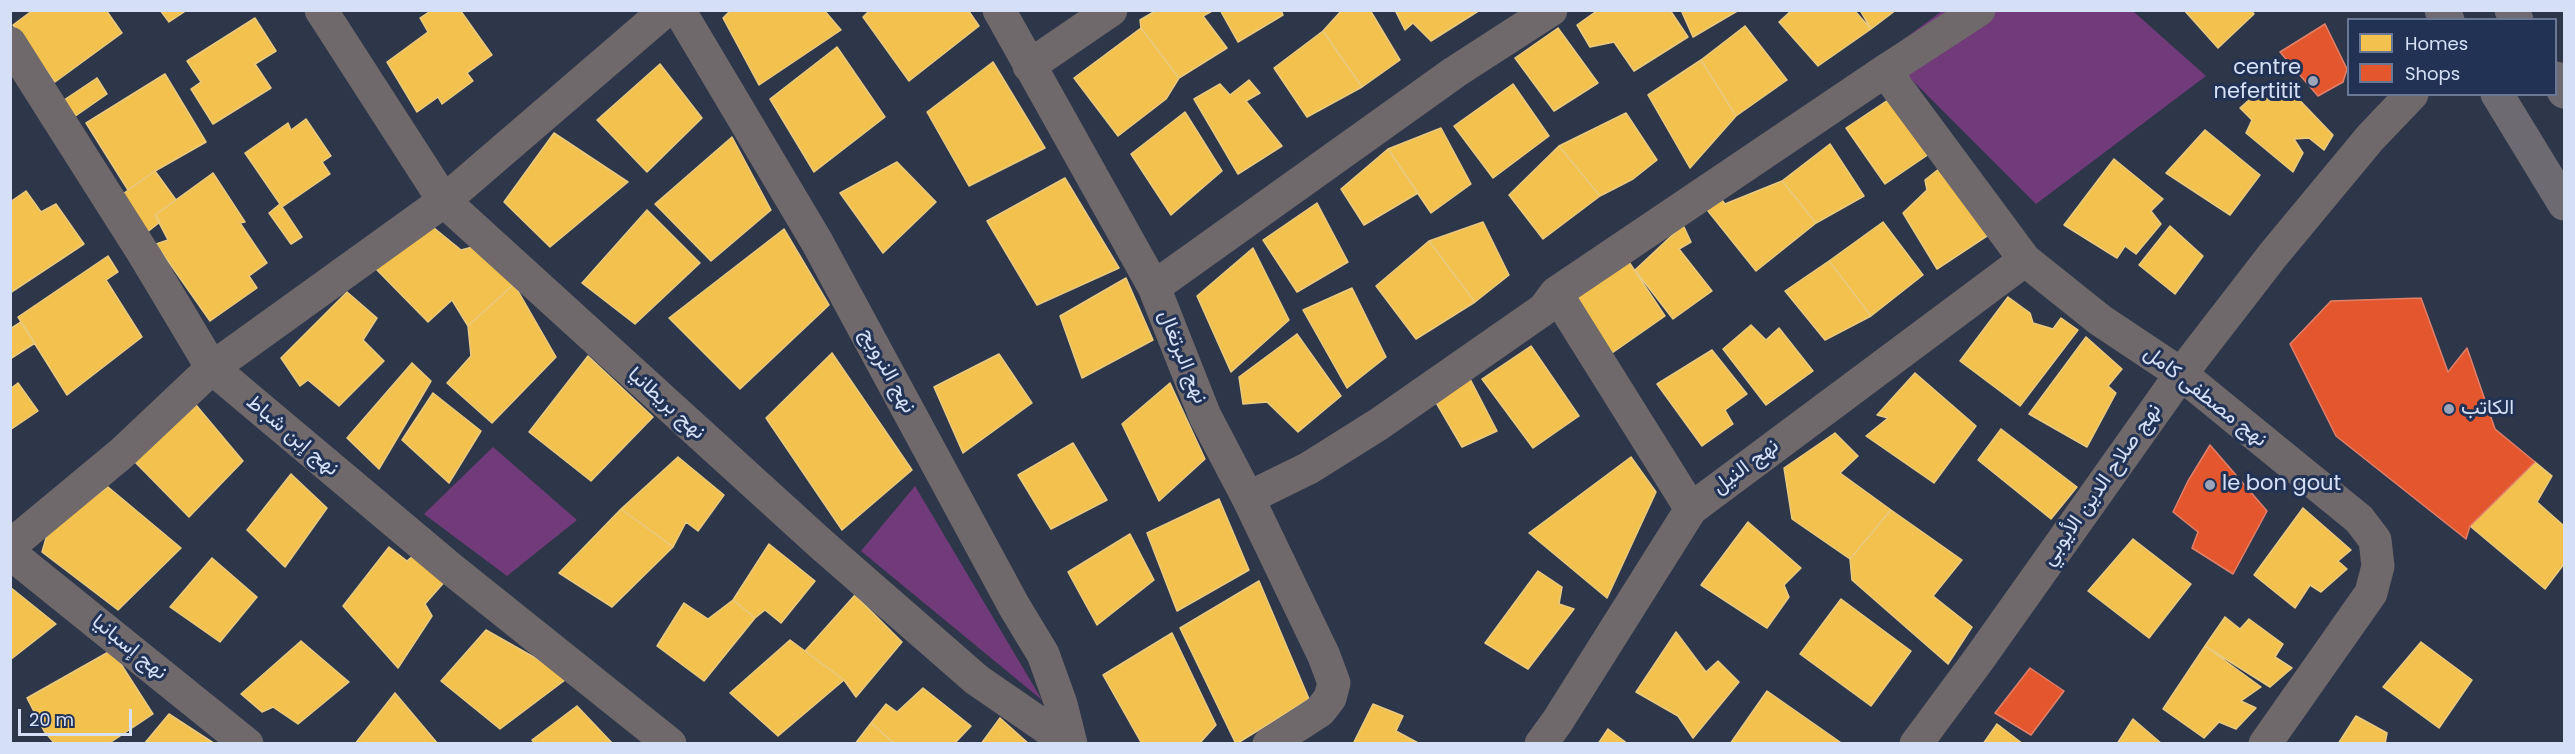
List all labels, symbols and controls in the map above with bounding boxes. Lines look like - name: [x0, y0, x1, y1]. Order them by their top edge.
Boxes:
- legend: [2347, 18, 2557, 96]
- text: Homes: [2405, 31, 2468, 56]
- place label: centre nefertitit: [2214, 56, 2301, 106]
- text: Shops: [2405, 61, 2460, 86]
- marker: centre nefertitit: [2306, 74, 2320, 88]
- street label: نهج البرتغال: [1152, 306, 1212, 408]
- street label: نهج النرويج: [853, 324, 921, 418]
- street label: نهج مصطفى كامل: [2138, 341, 2272, 453]
- street label: نهج بريطانيا: [622, 362, 710, 446]
- street label: نهج إبن شباط: [241, 390, 343, 482]
- place label: الكاتب: [2461, 396, 2514, 422]
- street label: نهج صلاح الدين الأيوبي: [2037, 399, 2167, 571]
- marker: الكاتب: [2442, 402, 2456, 416]
- street label: نهج النيل: [1708, 434, 1784, 500]
- place label: le bon gout: [2222, 472, 2341, 498]
- marker: le bon gout: [2203, 478, 2217, 492]
- street label: نهج إسبانيا: [86, 610, 172, 686]
- scale bar: [21, 697, 135, 735]
- text: 20 m: [29, 707, 74, 732]

